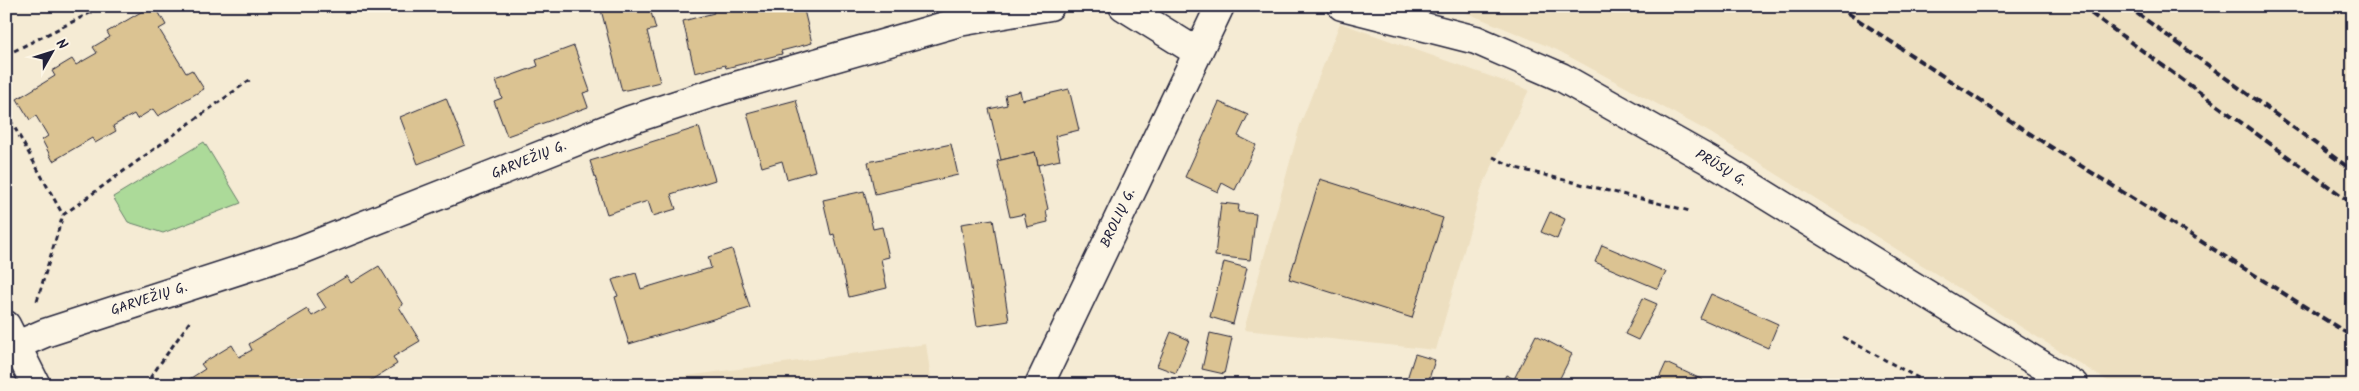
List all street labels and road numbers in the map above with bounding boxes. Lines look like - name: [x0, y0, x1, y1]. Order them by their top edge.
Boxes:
- street label: GARVEŽIŲ G.: [488, 135, 570, 185]
- street label: PRŪSŲ G.: [1691, 144, 1751, 192]
- street label: BROLIŲ G.: [1095, 185, 1141, 251]
- street label: GARVEŽIŲ G.: [108, 276, 190, 322]

